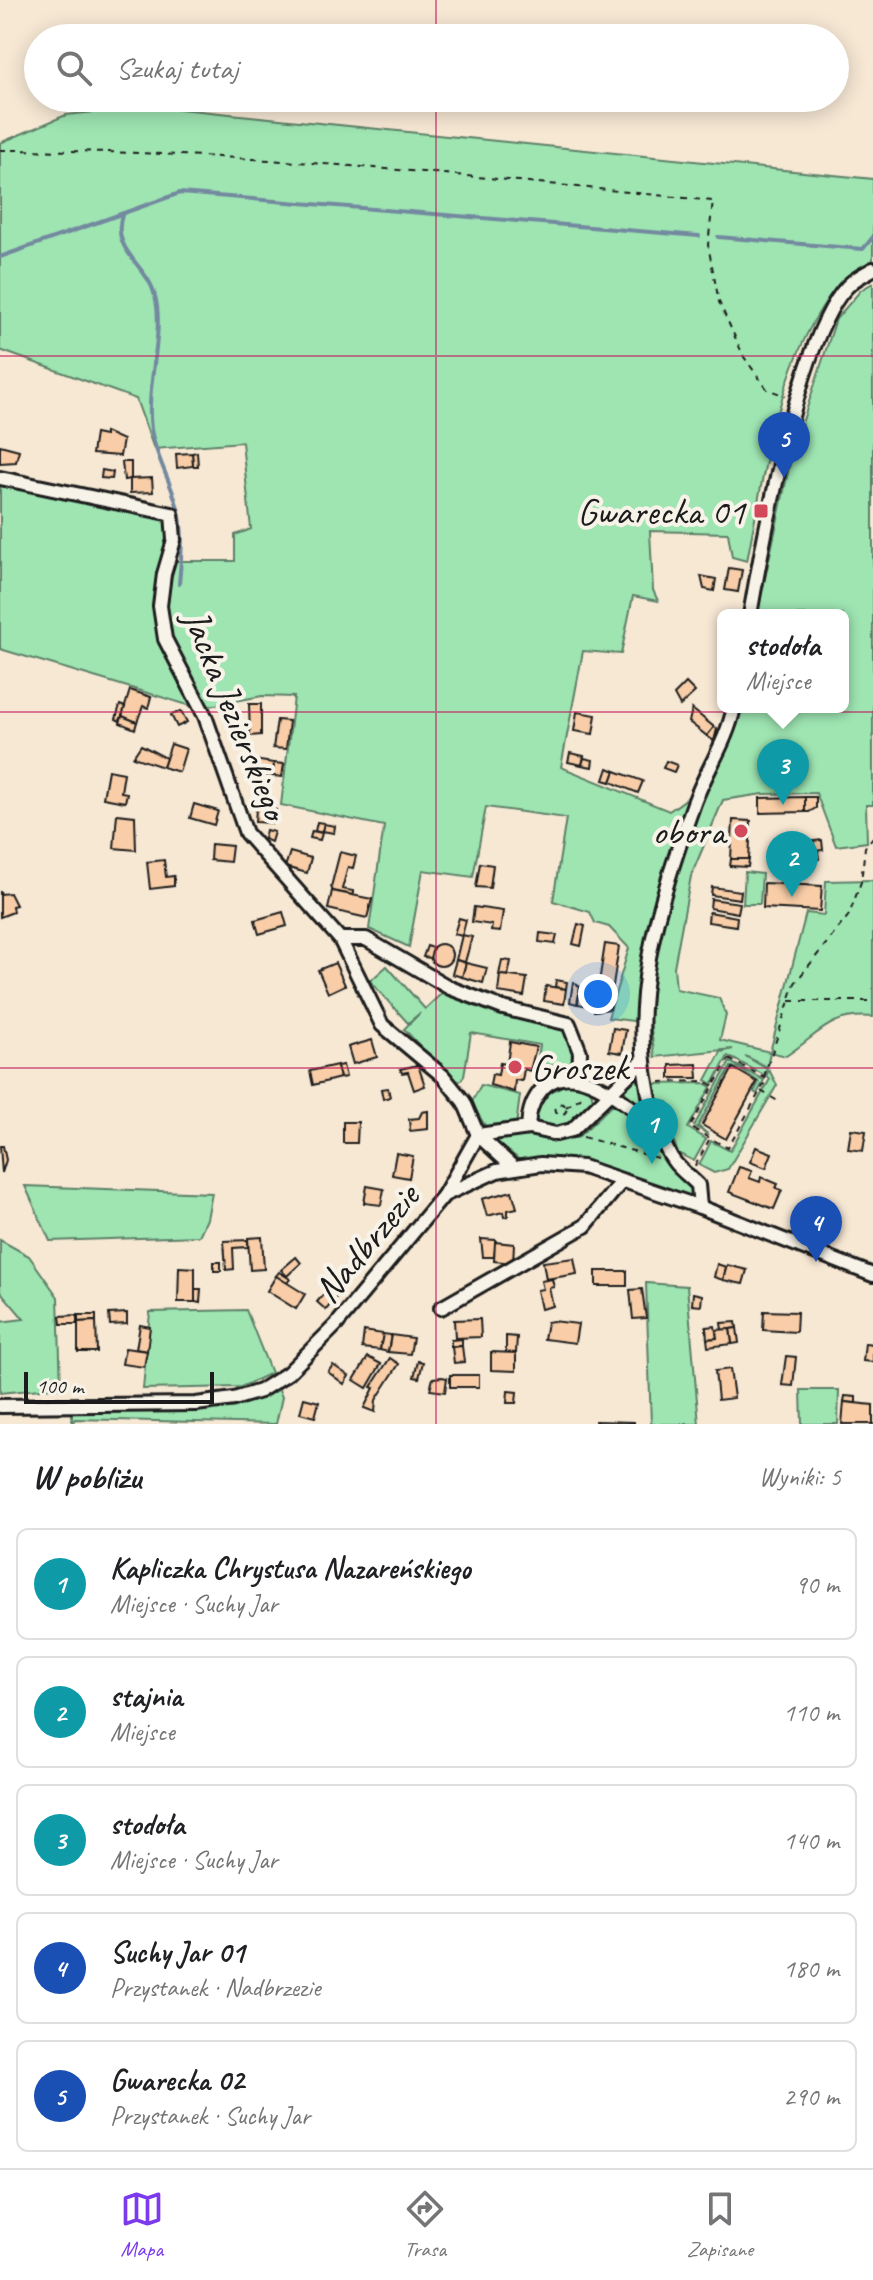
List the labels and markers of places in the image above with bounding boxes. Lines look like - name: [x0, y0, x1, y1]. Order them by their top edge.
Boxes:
- pin: 5: [758, 412, 810, 478]
- place label: Gwarecka 01: [577, 488, 747, 535]
- marker: Gwarecka 01: [752, 502, 770, 520]
- pin: 3: [757, 739, 809, 805]
- place label: obora: [652, 808, 728, 855]
- marker: obora: [732, 822, 750, 840]
- pin: 2: [766, 831, 818, 897]
- place label: Groszek: [531, 1044, 631, 1091]
- marker: Groszek: [506, 1058, 524, 1076]
- pin: 1: [626, 1098, 678, 1164]
- pin: 4: [790, 1196, 842, 1262]

